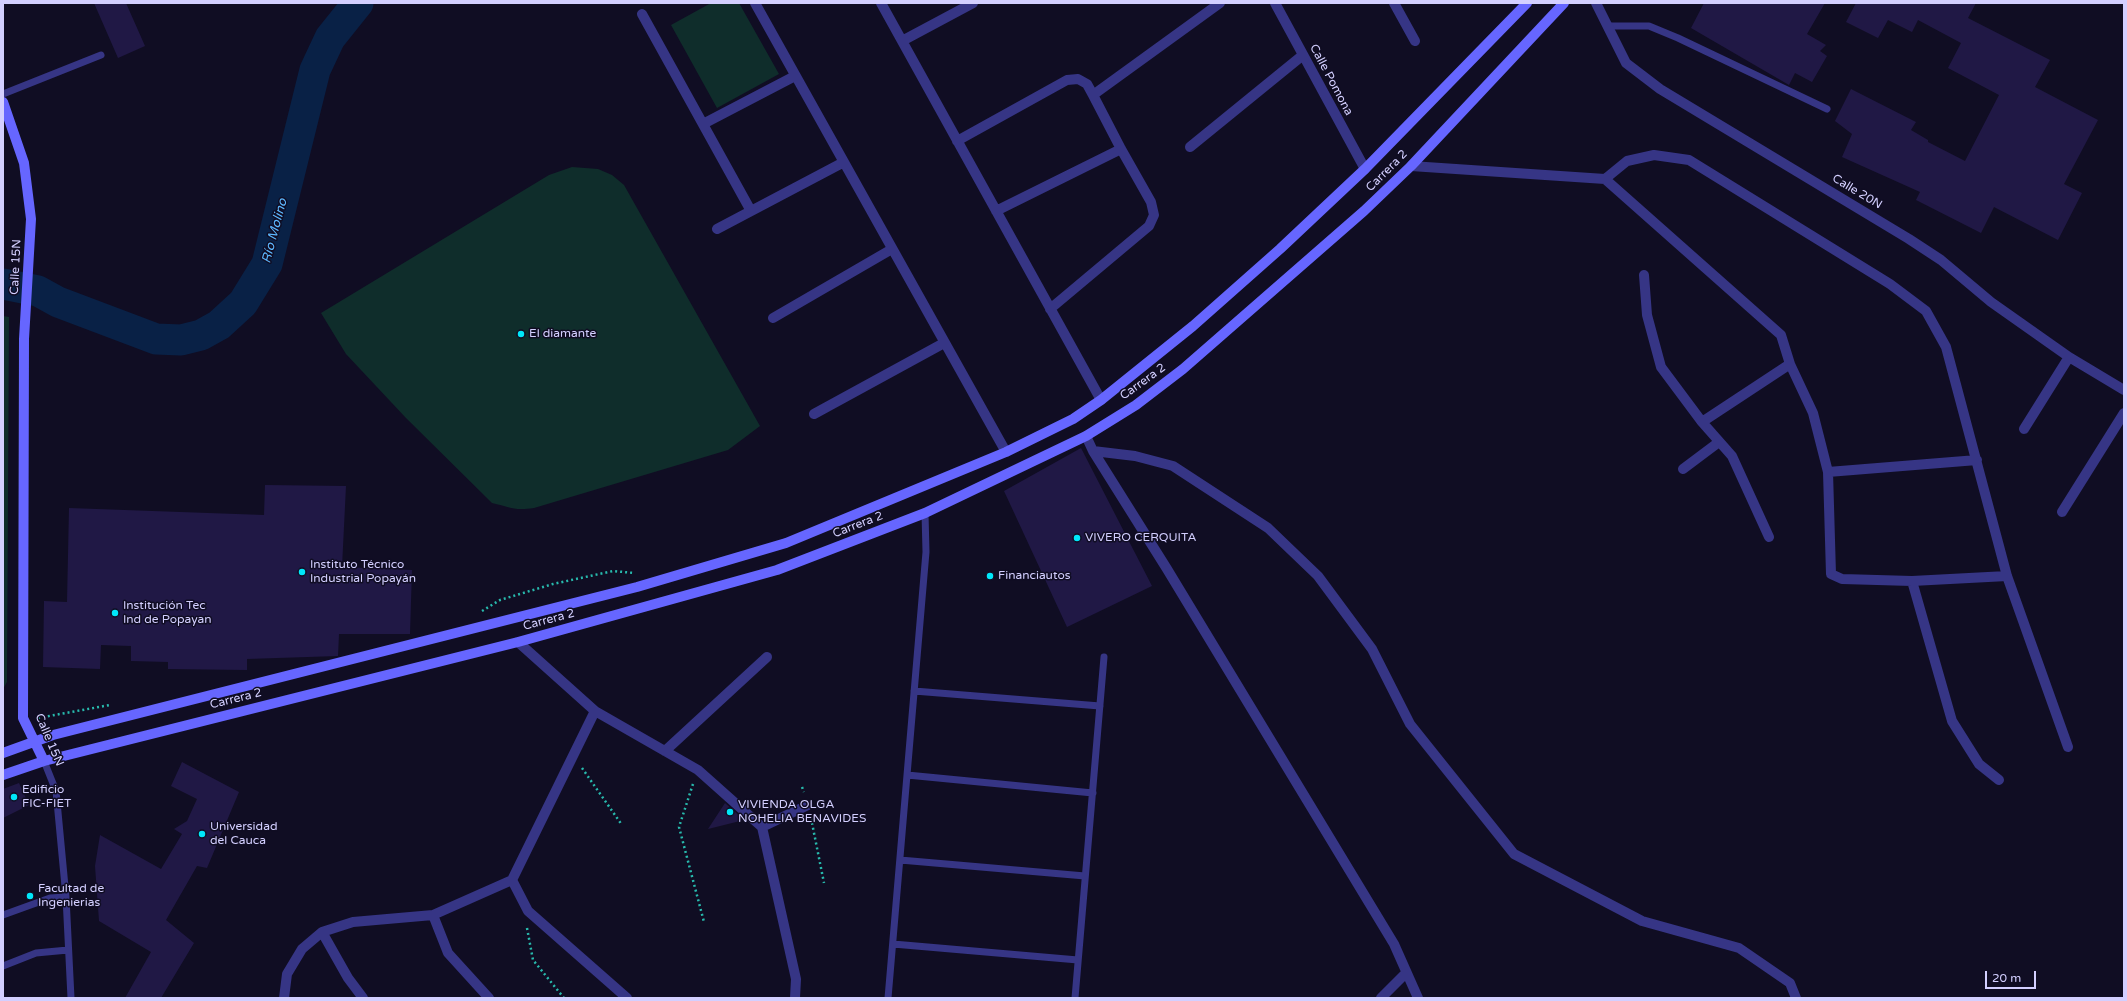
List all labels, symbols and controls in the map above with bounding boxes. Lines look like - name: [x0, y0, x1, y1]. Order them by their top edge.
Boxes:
- street label: Calle Pomona: [1306, 42, 1356, 118]
- street label: Carrera 2: [1363, 147, 1411, 195]
- street label: Calle 20N: [1829, 171, 1885, 213]
- water label: Río Molino: [259, 197, 291, 265]
- street label: Calle 15N: [7, 239, 25, 295]
- place label: El diamante: [529, 327, 596, 341]
- marker: El diamante: [516, 329, 526, 339]
- street label: Carrera 2: [1117, 361, 1169, 403]
- street label: Carrera 2: [831, 509, 885, 541]
- place label: VIVERO CERQUITA: [1085, 531, 1196, 545]
- marker: VIVERO CERQUITA: [1072, 533, 1082, 543]
- place label: Instituto Técnico Industrial Popayán: [310, 558, 416, 586]
- marker: Instituto Técnico Industrial Popayán: [297, 567, 307, 577]
- place label: Financiautos: [998, 569, 1070, 583]
- marker: Financiautos: [985, 571, 995, 581]
- place label: Institución Tec Ind de Popayan: [123, 599, 212, 627]
- street label: Carrera 2: [522, 606, 576, 634]
- marker: Institución Tec Ind de Popayan: [110, 608, 120, 618]
- street label: Carrera 2: [209, 686, 263, 712]
- street label: Calle 15N: [31, 712, 67, 768]
- place label: Edificio FIC-FIET: [22, 783, 71, 811]
- marker: Edificio FIC-FIET: [9, 792, 19, 802]
- place label: VIVIENDA OLGA NOHELIA BENAVIDES: [738, 798, 866, 826]
- marker: VIVIENDA OLGA NOHELIA BENAVIDES: [725, 807, 735, 817]
- place label: Universidad del Cauca: [210, 820, 277, 848]
- marker: Universidad del Cauca: [197, 829, 207, 839]
- place label: Facultad de Ingenierias: [38, 882, 104, 910]
- marker: Facultad de Ingenierias: [25, 891, 35, 901]
- scale bar: [1987, 963, 2038, 989]
- text: 20 m: [1992, 971, 2021, 985]

